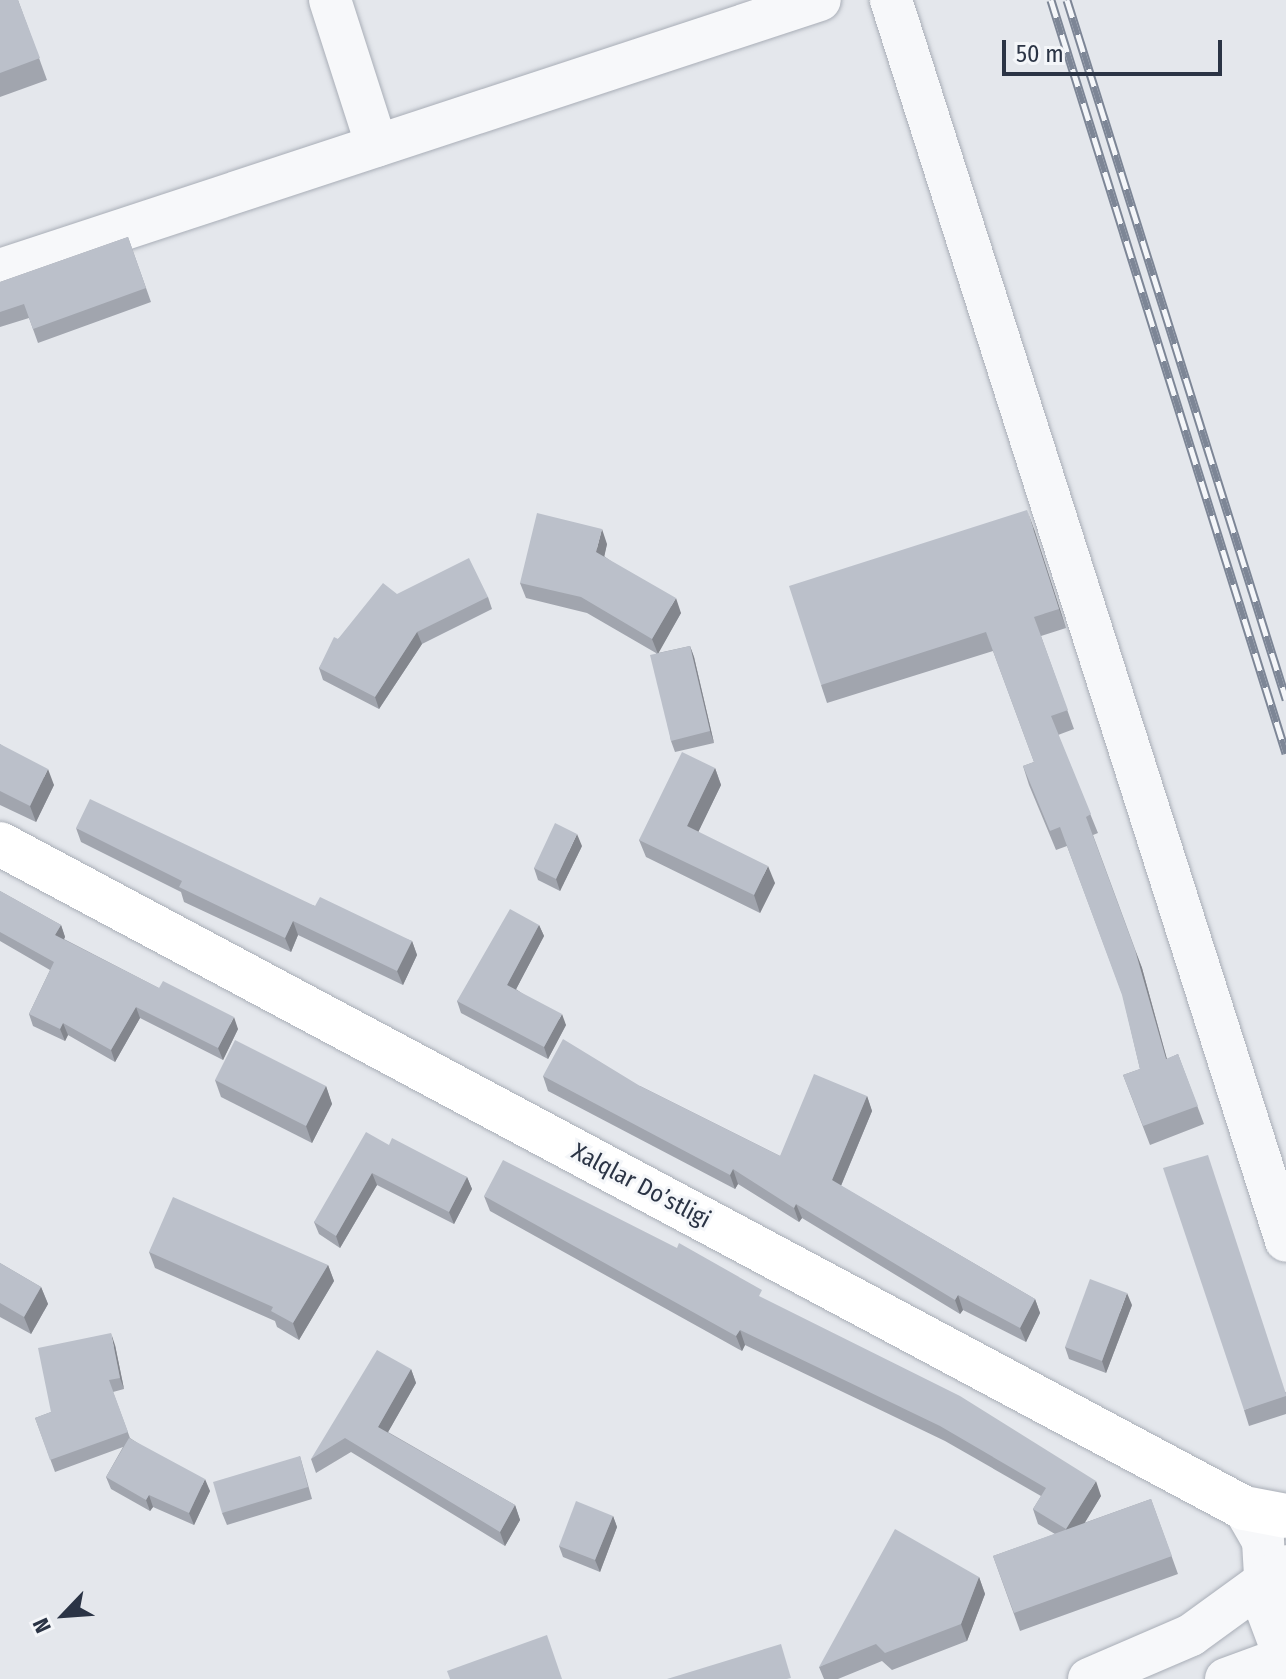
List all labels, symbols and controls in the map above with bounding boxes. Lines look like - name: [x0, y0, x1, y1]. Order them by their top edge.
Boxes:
- scale bar: [1006, 24, 1226, 74]
- text: 50 m: [1016, 40, 1064, 68]
- street label: Xalqlar Do’stligi: [567, 1137, 715, 1235]
- north arrow: [24, 1575, 104, 1655]
- text: N: [27, 1614, 57, 1637]

